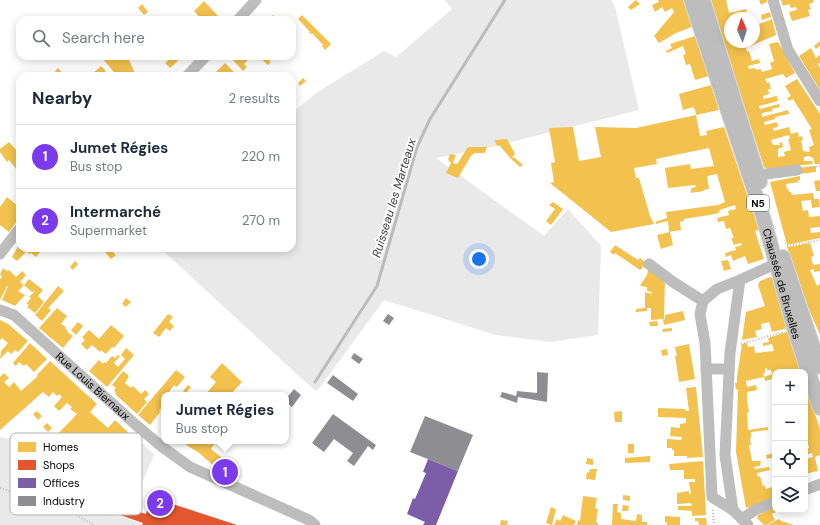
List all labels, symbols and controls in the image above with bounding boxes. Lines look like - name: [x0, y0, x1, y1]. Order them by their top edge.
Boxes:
- north arrow: [724, 12, 760, 48]
- search box: [16, 16, 296, 60]
- icon: search: [30, 27, 52, 49]
- text: Search here: [62, 28, 145, 48]
- text: Nearby: [32, 87, 92, 109]
- text: 2 results: [229, 90, 280, 107]
- water label: Ruisseau les Marteaux: [368, 136, 420, 259]
- text: Jumet Régies: [70, 138, 168, 158]
- text: 1: [43, 148, 47, 165]
- text: 220 m: [241, 148, 280, 165]
- text: Bus stop: [70, 158, 122, 175]
- road number: N5: [747, 195, 769, 211]
- text: Intermarché: [70, 202, 161, 222]
- text: 2: [41, 212, 49, 229]
- text: 270 m: [242, 212, 280, 229]
- text: Supermarket: [70, 222, 147, 239]
- street label: Chaussée de Bruxelles: [760, 227, 804, 341]
- your location: [469, 249, 489, 269]
- street label: Rue Louis Biernaux: [53, 349, 133, 424]
- map controls: [772, 369, 808, 513]
- button: +: [772, 369, 808, 405]
- popup: [161, 392, 289, 444]
- text: Jumet Régies: [176, 400, 274, 420]
- button: −: [772, 405, 808, 441]
- text: Bus stop: [176, 420, 228, 437]
- legend: [10, 433, 142, 515]
- text: Homes: [43, 440, 79, 454]
- button: locate: [772, 441, 808, 477]
- pin: 1: [212, 457, 238, 487]
- text: Shops: [43, 458, 75, 472]
- text: Offices: [43, 476, 80, 490]
- button: layers: [772, 477, 808, 513]
- pin: 2: [147, 488, 173, 518]
- text: Industry: [43, 494, 85, 508]

